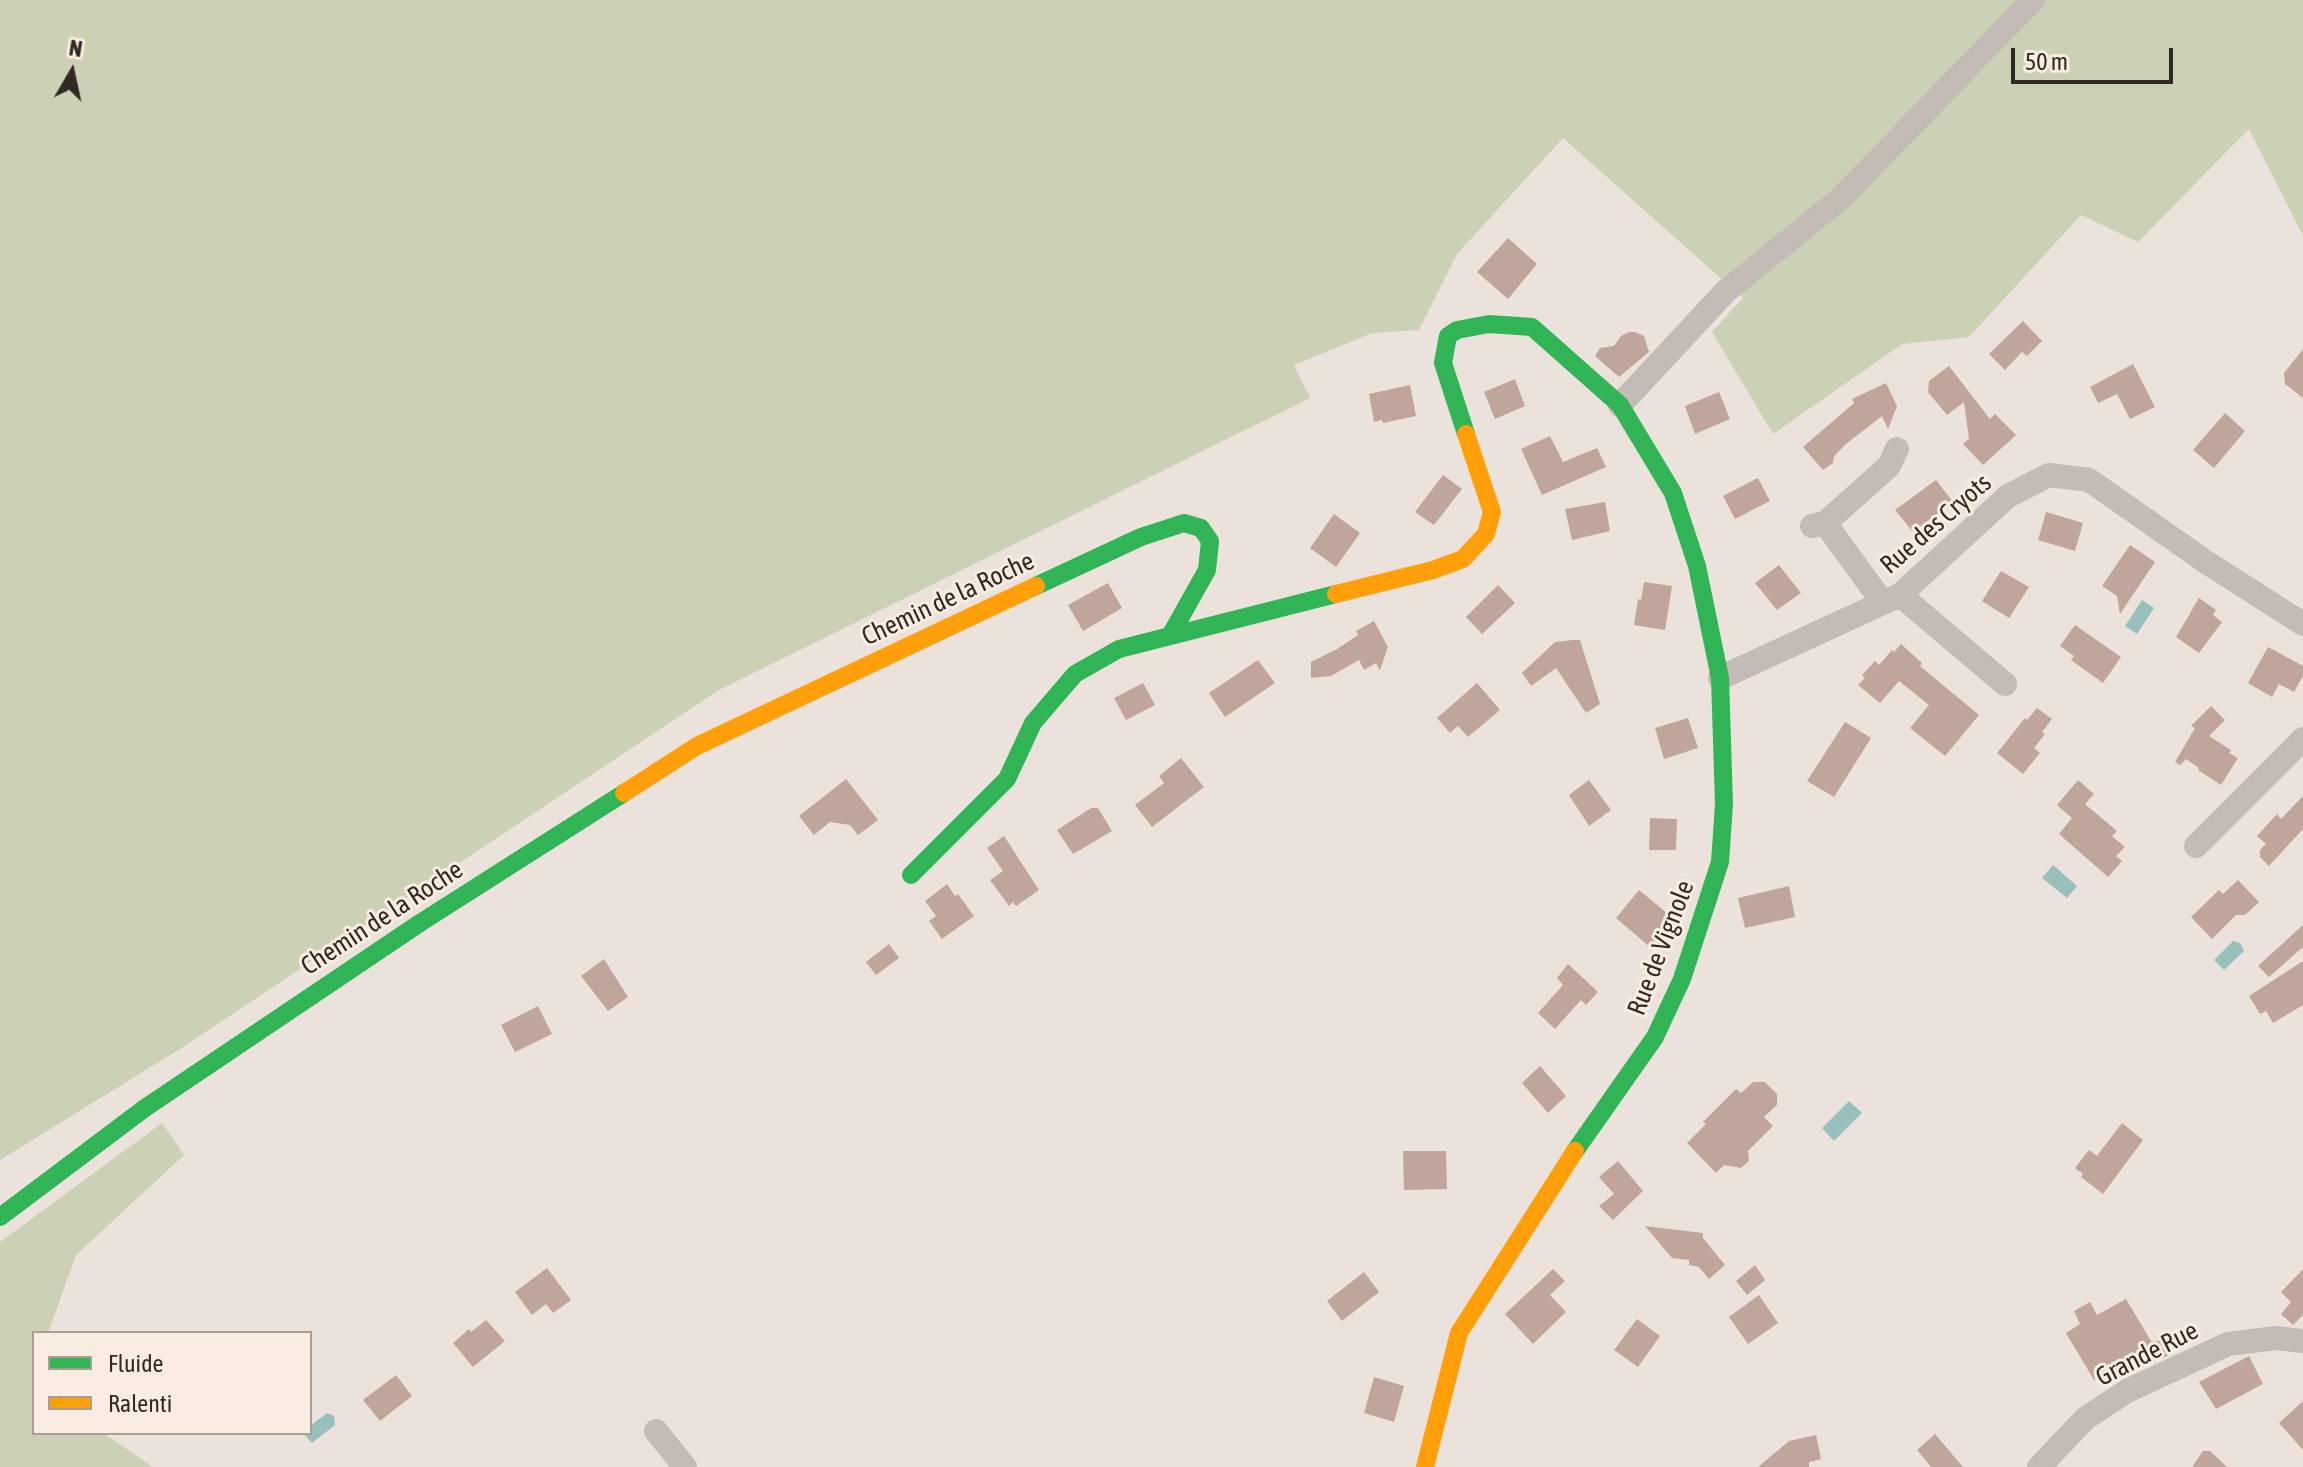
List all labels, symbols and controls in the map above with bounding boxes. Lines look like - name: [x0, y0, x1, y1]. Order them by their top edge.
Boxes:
- north arrow: [32, 32, 112, 112]
- scale bar: [2015, 32, 2177, 82]
- text: N: [67, 34, 84, 62]
- text: 50 m: [2025, 48, 2068, 75]
- street label: Rue des Cryots: [1874, 467, 1998, 581]
- street label: Chemin de la Roche: [857, 545, 1039, 653]
- street label: Chemin de la Roche: [295, 854, 469, 982]
- street label: Rue de Vignole: [1621, 876, 1701, 1020]
- street label: Grande Rue: [2091, 1315, 2203, 1393]
- legend: [32, 1331, 312, 1435]
- text: Fluide: [108, 1350, 163, 1377]
- text: Ralenti: [108, 1390, 172, 1417]

